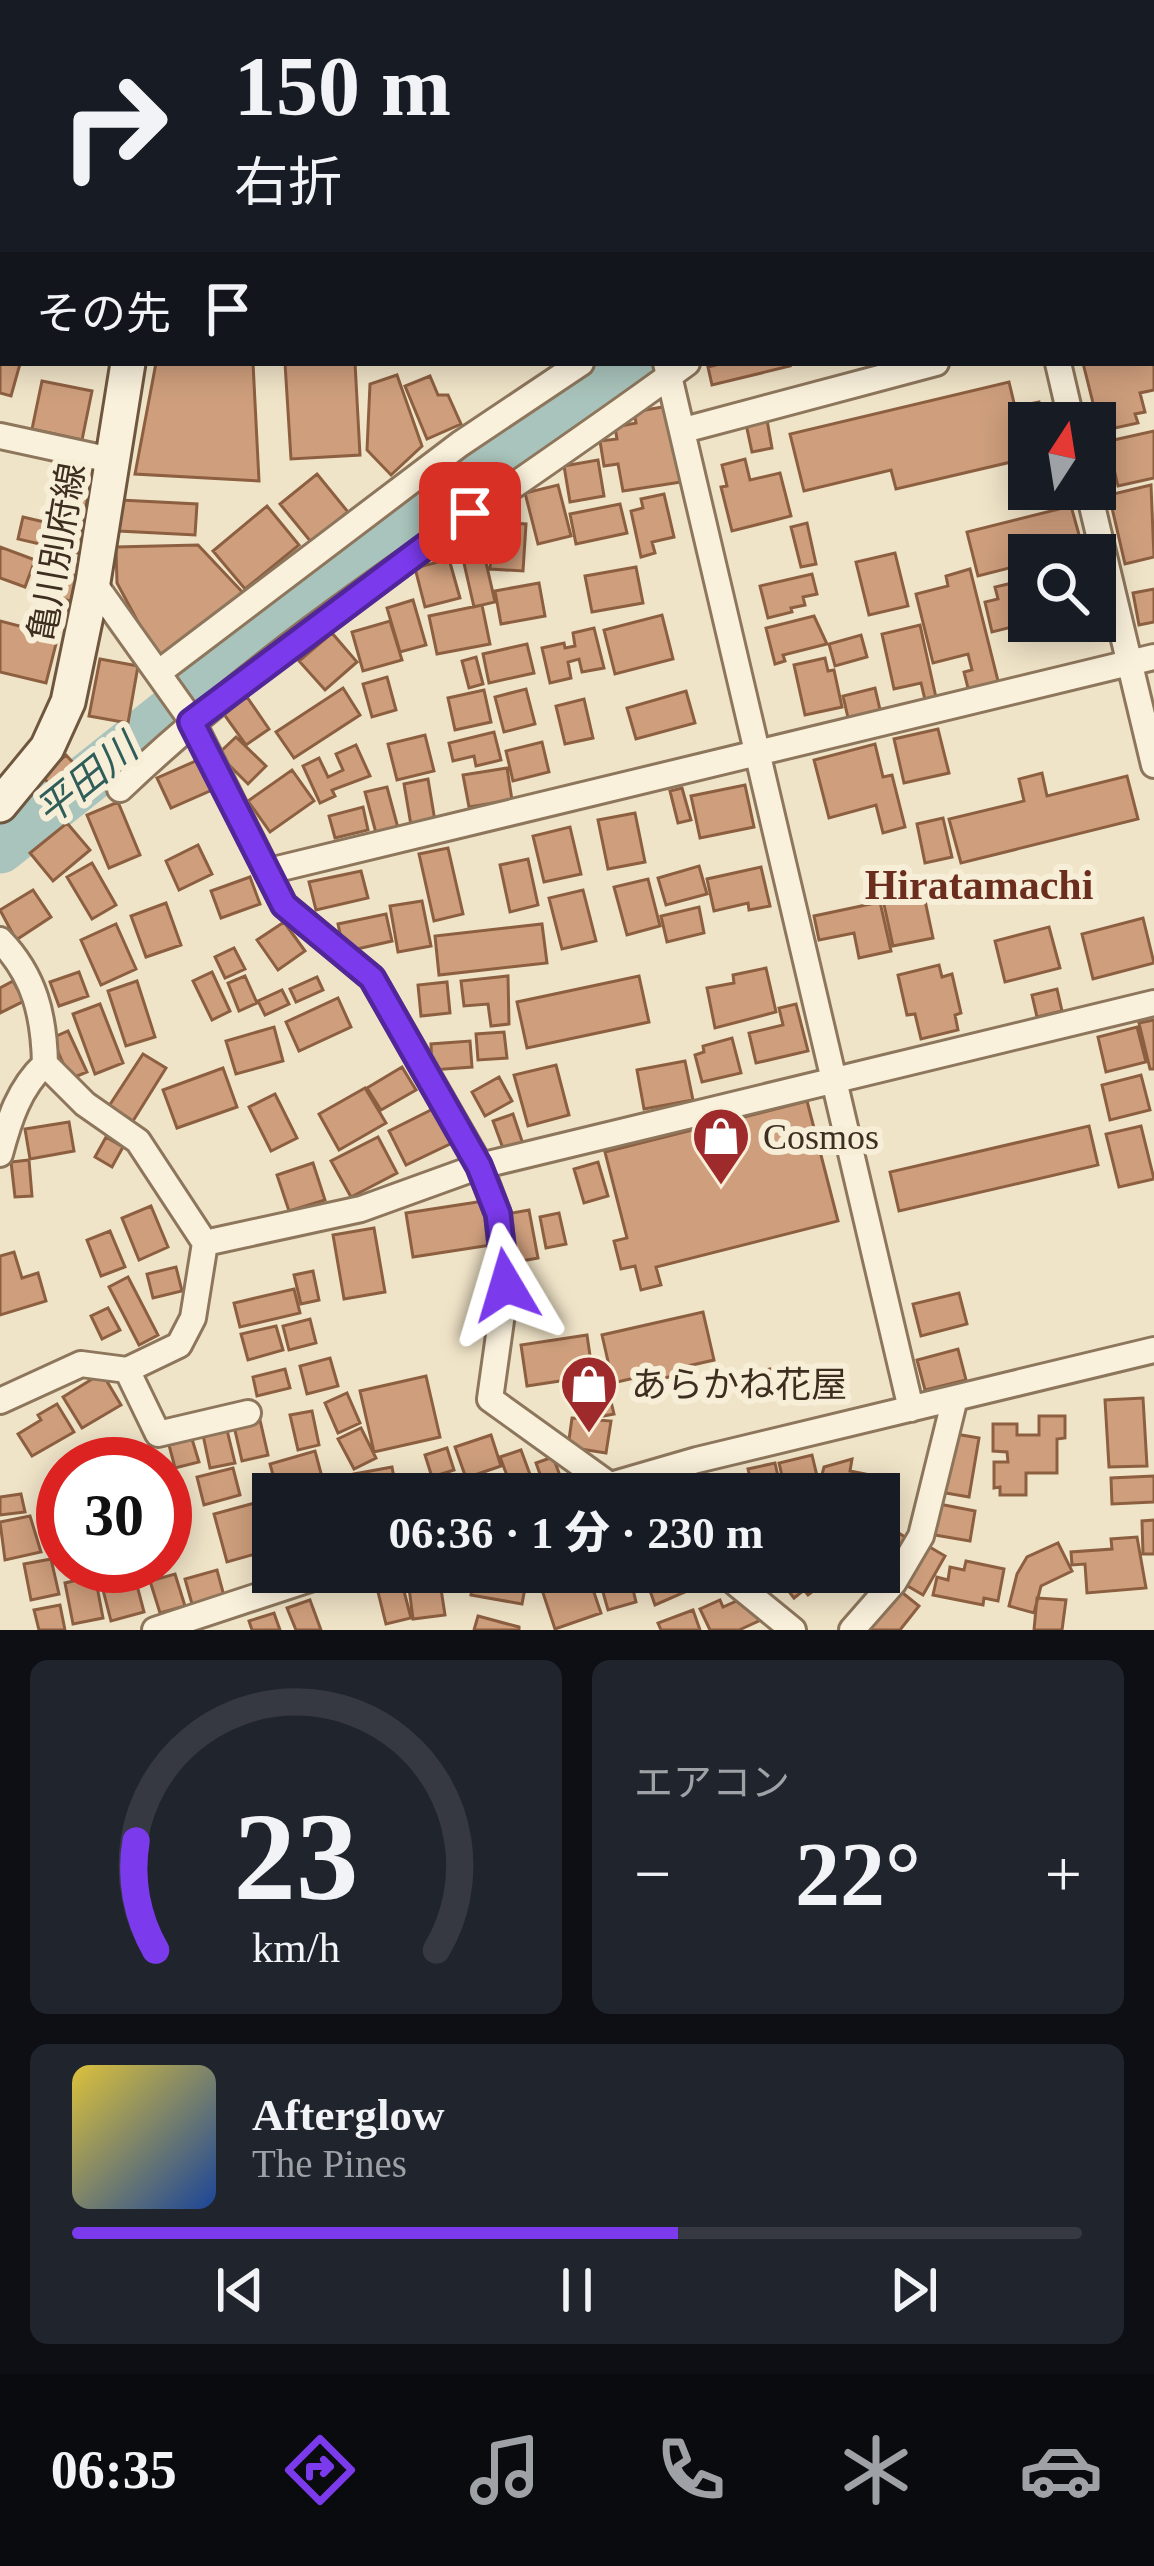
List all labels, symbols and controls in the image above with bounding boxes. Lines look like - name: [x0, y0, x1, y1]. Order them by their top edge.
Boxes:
- text: 150 m: [234, 40, 451, 133]
- icon: right: [36, 48, 192, 204]
- text: 右折: [234, 153, 342, 213]
- icon: arrive: [195, 276, 261, 342]
- text: その先: [36, 289, 171, 339]
- north arrow: [1008, 402, 1116, 510]
- map controls: [1008, 402, 1116, 642]
- street label: 亀川別府線: [22, 460, 92, 644]
- pin: [419, 462, 521, 564]
- icon: arrive: [437, 480, 503, 546]
- button: search: [1008, 534, 1116, 642]
- water label: 平田川: [27, 723, 148, 833]
- district label: Hiratamachi: [865, 862, 1094, 908]
- shop icon: Cosmos: [690, 1105, 752, 1187]
- place label: Cosmos: [763, 1117, 879, 1157]
- position arrow: [443, 1222, 569, 1348]
- shop icon: あらかね花屋: [558, 1353, 620, 1435]
- place label: あらかね花屋: [631, 1365, 847, 1405]
- speed limit sign: 30: [36, 1437, 192, 1593]
- text: 06:36 · 1 分 · 230 m: [389, 1508, 764, 1558]
- text: エアコン: [634, 1761, 790, 1804]
- text: 23: [234, 1788, 358, 1926]
- text: 22°: [795, 1825, 921, 1924]
- text: −: [634, 1837, 671, 1910]
- text: +: [1045, 1837, 1082, 1910]
- text: km/h: [252, 1924, 340, 1971]
- text: Afterglow: [252, 2090, 444, 2140]
- text: The Pines: [252, 2142, 407, 2185]
- icon: previous: [207, 2257, 273, 2323]
- icon: pause: [544, 2257, 610, 2323]
- icon: next: [881, 2257, 947, 2323]
- icon: directions: [278, 2428, 362, 2512]
- icon: music: [463, 2428, 547, 2512]
- icon: phone: [649, 2428, 733, 2512]
- icon: climate: [834, 2428, 918, 2512]
- icon: car: [1019, 2428, 1103, 2512]
- text: 06:35: [51, 2440, 177, 2500]

